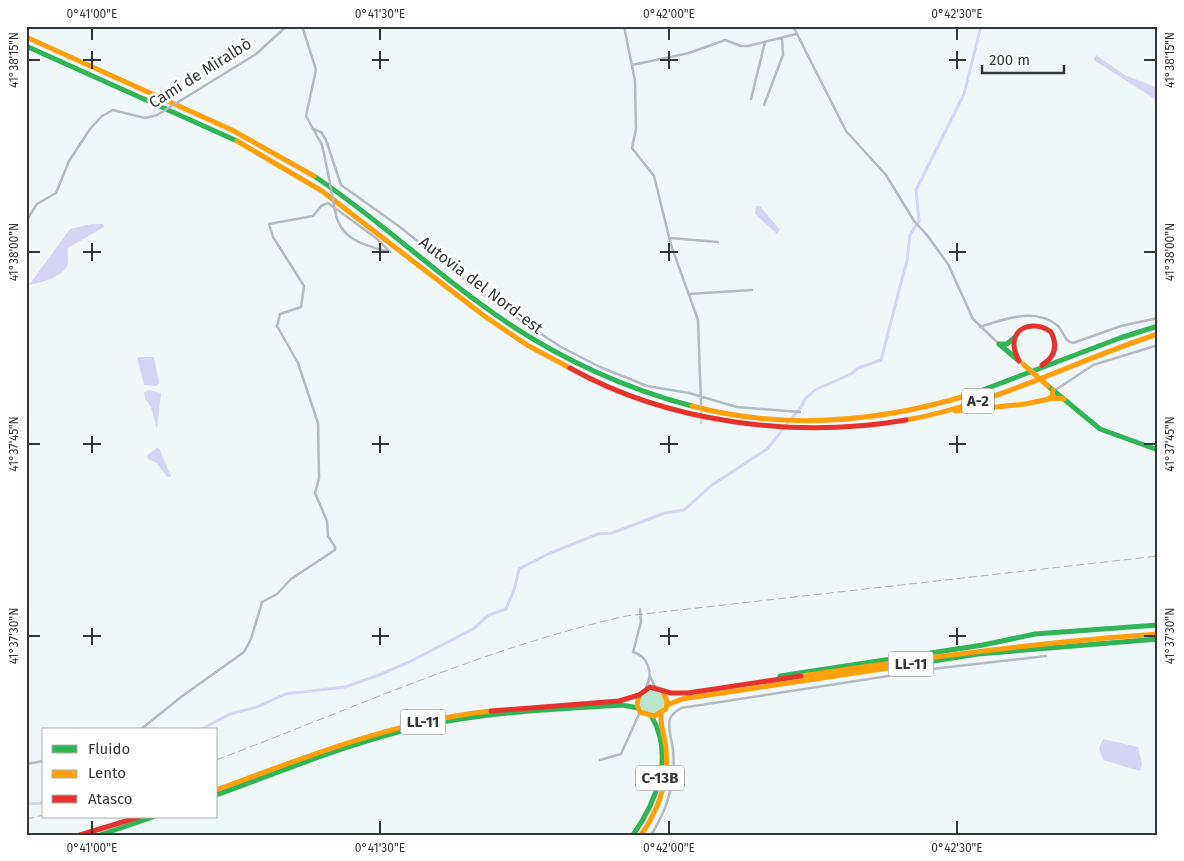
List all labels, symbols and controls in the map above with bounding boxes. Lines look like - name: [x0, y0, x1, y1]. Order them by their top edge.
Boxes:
- text: 0°41'00"E: [67, 7, 117, 21]
- text: 0°41'30"E: [355, 7, 405, 21]
- text: 0°42'00"E: [643, 7, 695, 21]
- text: 0°42'30"E: [931, 7, 983, 21]
- text: 41°38'15"N: [7, 32, 21, 88]
- text: 41°38'15"N: [1163, 32, 1177, 88]
- street label: Camí de Miralbò: [145, 34, 255, 112]
- scale bar: [982, 42, 1064, 74]
- text: 200 m: [989, 51, 1030, 69]
- text: 41°38'00"N: [7, 223, 21, 281]
- text: 41°38'00"N: [1163, 223, 1177, 281]
- street label: Autovia del Nord-est: [415, 232, 547, 338]
- road number: A-2: [962, 388, 994, 414]
- text: 41°37'45"N: [7, 416, 21, 472]
- text: 41°37'45"N: [1163, 416, 1177, 472]
- text: 41°37'30"N: [7, 608, 21, 664]
- text: 41°37'30"N: [1163, 608, 1177, 664]
- road number: LL-11: [888, 652, 934, 676]
- road number: LL-11: [400, 710, 446, 734]
- legend: [42, 728, 218, 818]
- text: Fluido: [88, 740, 130, 758]
- text: Lento: [88, 764, 126, 782]
- road number: C-13B: [636, 766, 684, 790]
- text: Atasco: [88, 790, 133, 808]
- text: 0°41'00"E: [67, 841, 117, 855]
- text: 0°41'30"E: [355, 841, 405, 855]
- text: 0°42'00"E: [643, 841, 695, 855]
- text: 0°42'30"E: [931, 841, 983, 855]

